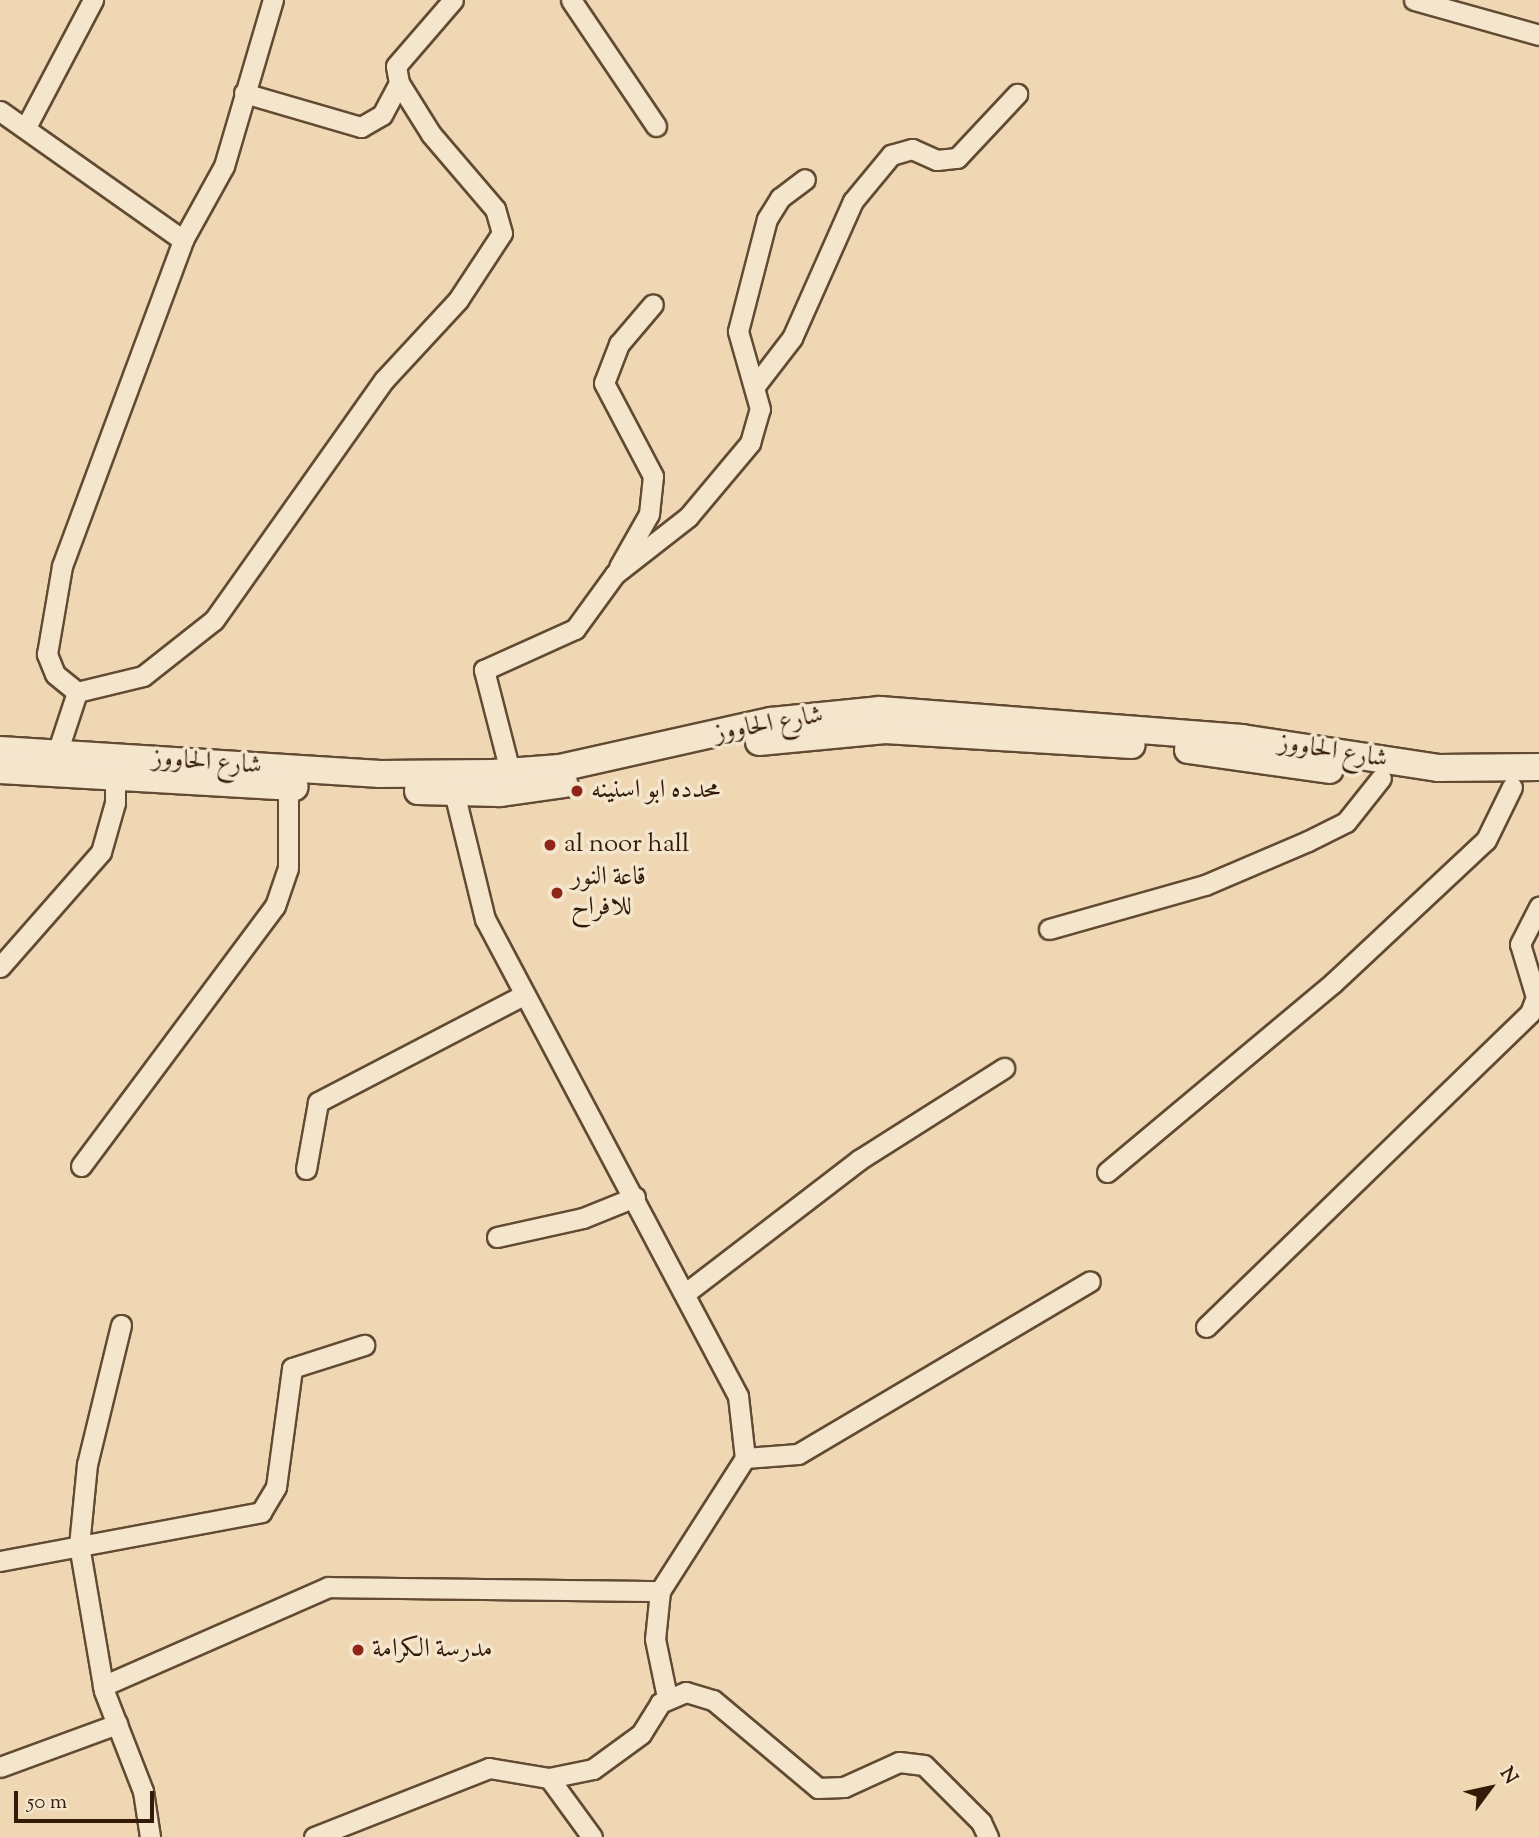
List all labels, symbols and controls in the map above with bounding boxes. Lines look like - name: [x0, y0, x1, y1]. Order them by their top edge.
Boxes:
- street label: شارع الحاووز: [712, 700, 826, 750]
- street label: شارع الحاووز: [1276, 728, 1390, 776]
- street label: شارع الحاووز: [151, 744, 263, 782]
- place label: محدده ابو اسنينه: [591, 775, 720, 807]
- marker: محدده ابو اسنينه: [569, 783, 585, 799]
- place label: al noor hall: [564, 829, 689, 861]
- marker: al noor hall: [542, 837, 558, 853]
- place label: قاعة النور للافراح: [571, 862, 646, 924]
- marker: قاعة النور للافراح: [549, 885, 565, 901]
- place label: مدرسة الكرامة: [372, 1634, 493, 1666]
- marker: مدرسة الكرامة: [350, 1642, 366, 1658]
- north arrow: [1455, 1753, 1525, 1823]
- text: N: [1493, 1763, 1523, 1790]
- scale bar: [18, 1778, 158, 1822]
- text: 50 m: [27, 1788, 67, 1818]

